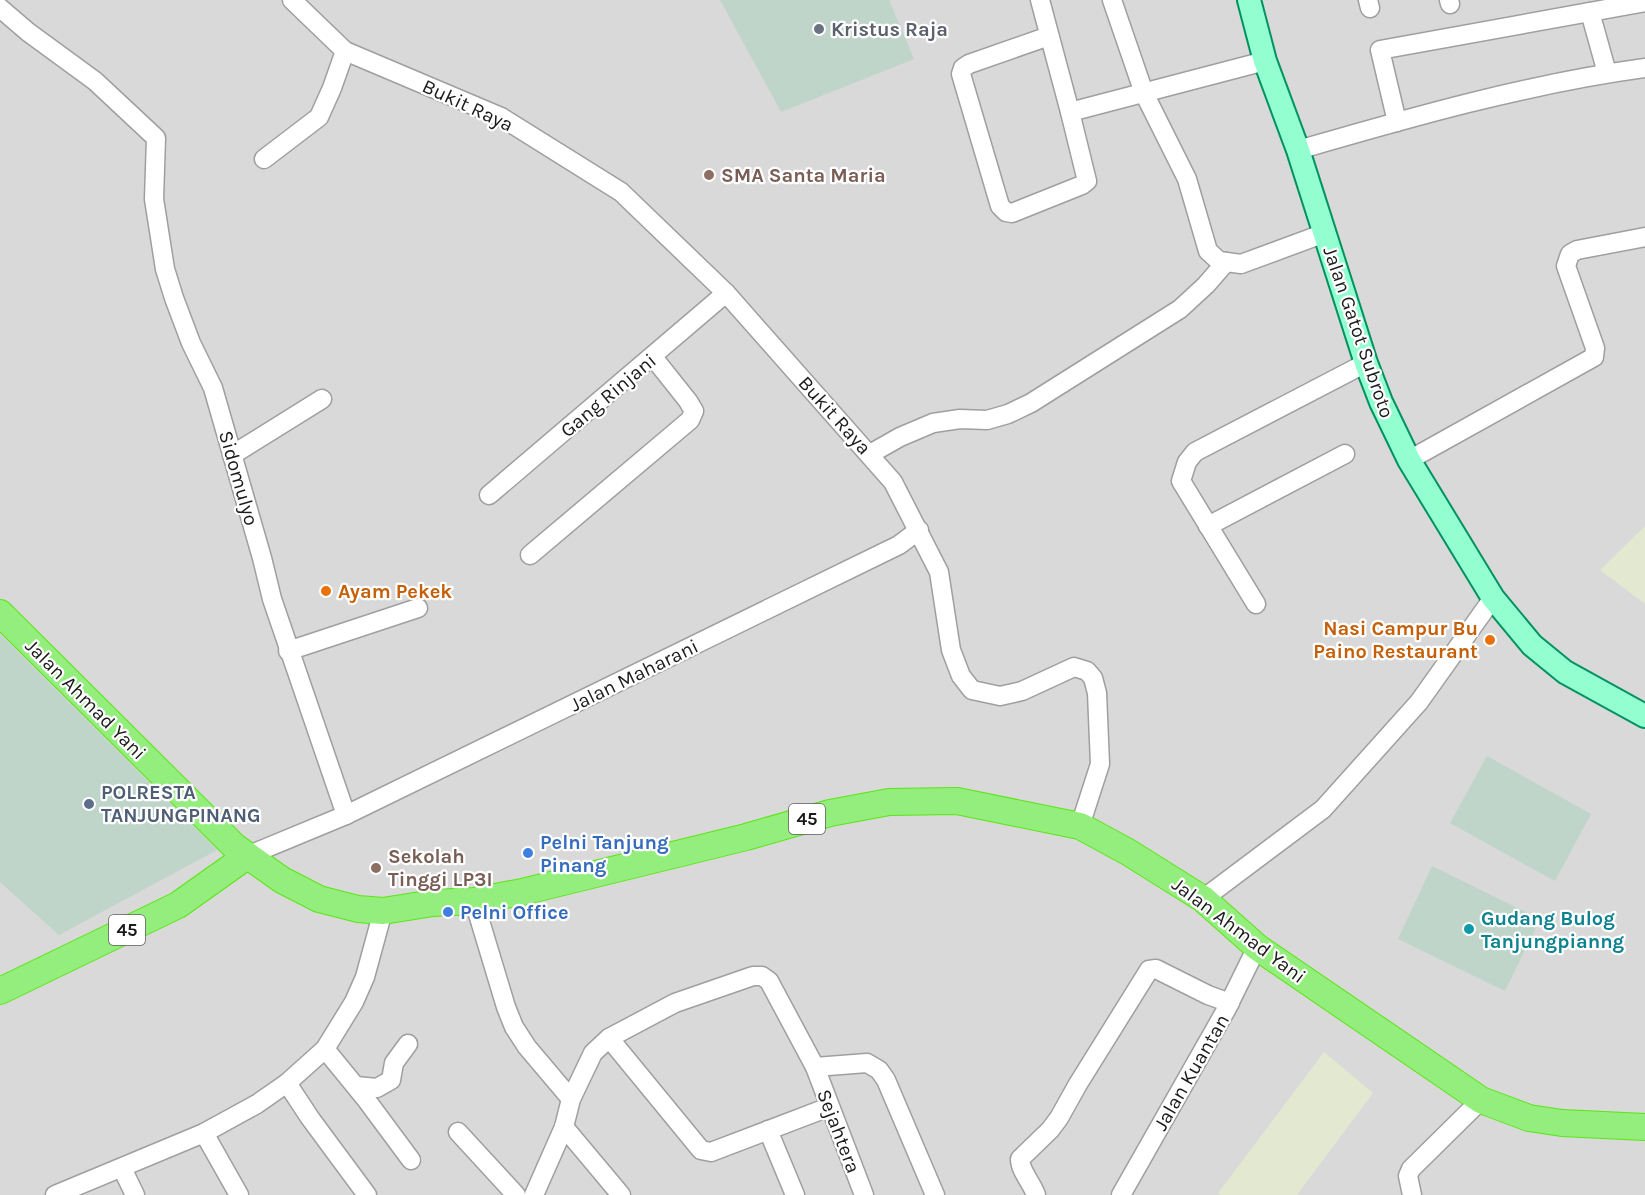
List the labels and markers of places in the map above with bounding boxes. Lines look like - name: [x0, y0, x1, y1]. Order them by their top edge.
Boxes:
- place label: Kristus Raja: [831, 18, 948, 41]
- marker: Kristus Raja: [812, 22, 826, 36]
- place label: SMA Santa Maria: [721, 164, 886, 187]
- marker: SMA Santa Maria: [702, 168, 716, 182]
- place label: Ayam Pekek: [338, 580, 452, 603]
- marker: Ayam Pekek: [319, 584, 333, 598]
- place label: Nasi Campur Bu Paino Restaurant: [1313, 617, 1478, 663]
- marker: Nasi Campur Bu Paino Restaurant: [1483, 633, 1497, 647]
- place label: POLRESTA TANJUNGPINANG: [101, 781, 261, 827]
- marker: POLRESTA TANJUNGPINANG: [82, 797, 96, 811]
- place label: Pelni Tanjung Pinang: [540, 831, 669, 877]
- place label: Sekolah Tinggi LP3I: [388, 845, 493, 891]
- marker: Pelni Tanjung Pinang: [521, 846, 535, 860]
- marker: Sekolah Tinggi LP3I: [369, 861, 383, 875]
- place label: Pelni Office: [460, 901, 569, 924]
- marker: Pelni Office: [441, 905, 455, 919]
- place label: Gudang Bulog Tanjungpianng: [1481, 907, 1625, 953]
- marker: Gudang Bulog Tanjungpianng: [1462, 922, 1476, 936]

